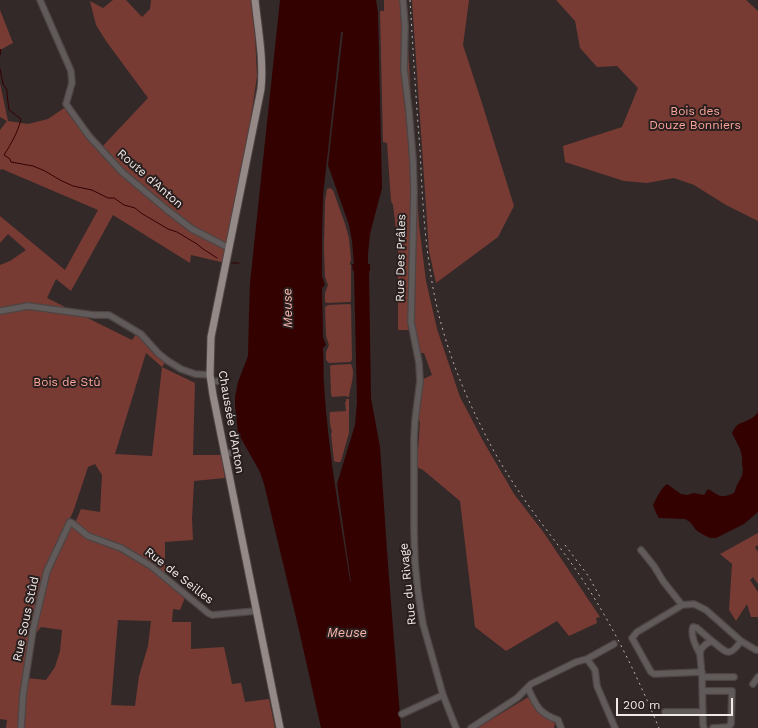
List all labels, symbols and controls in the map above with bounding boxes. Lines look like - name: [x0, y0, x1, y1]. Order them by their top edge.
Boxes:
- park label: Bois des Douze Bonniers: [649, 104, 741, 132]
- street label: Route d'Anton: [114, 147, 186, 211]
- street label: Rue Des Prâles: [393, 214, 409, 302]
- water label: Meuse: [280, 288, 296, 328]
- street label: Chaussée d'Anton: [215, 369, 247, 475]
- park label: Bois de Stû: [33, 375, 101, 389]
- street label: Rue du Rivage: [397, 542, 419, 626]
- street label: Rue de Seilles: [142, 545, 216, 607]
- street label: Rue Sous Stûd: [10, 575, 42, 663]
- water label: Meuse: [327, 625, 367, 641]
- scale bar: [618, 690, 735, 716]
- text: 200 m: [623, 698, 660, 712]

